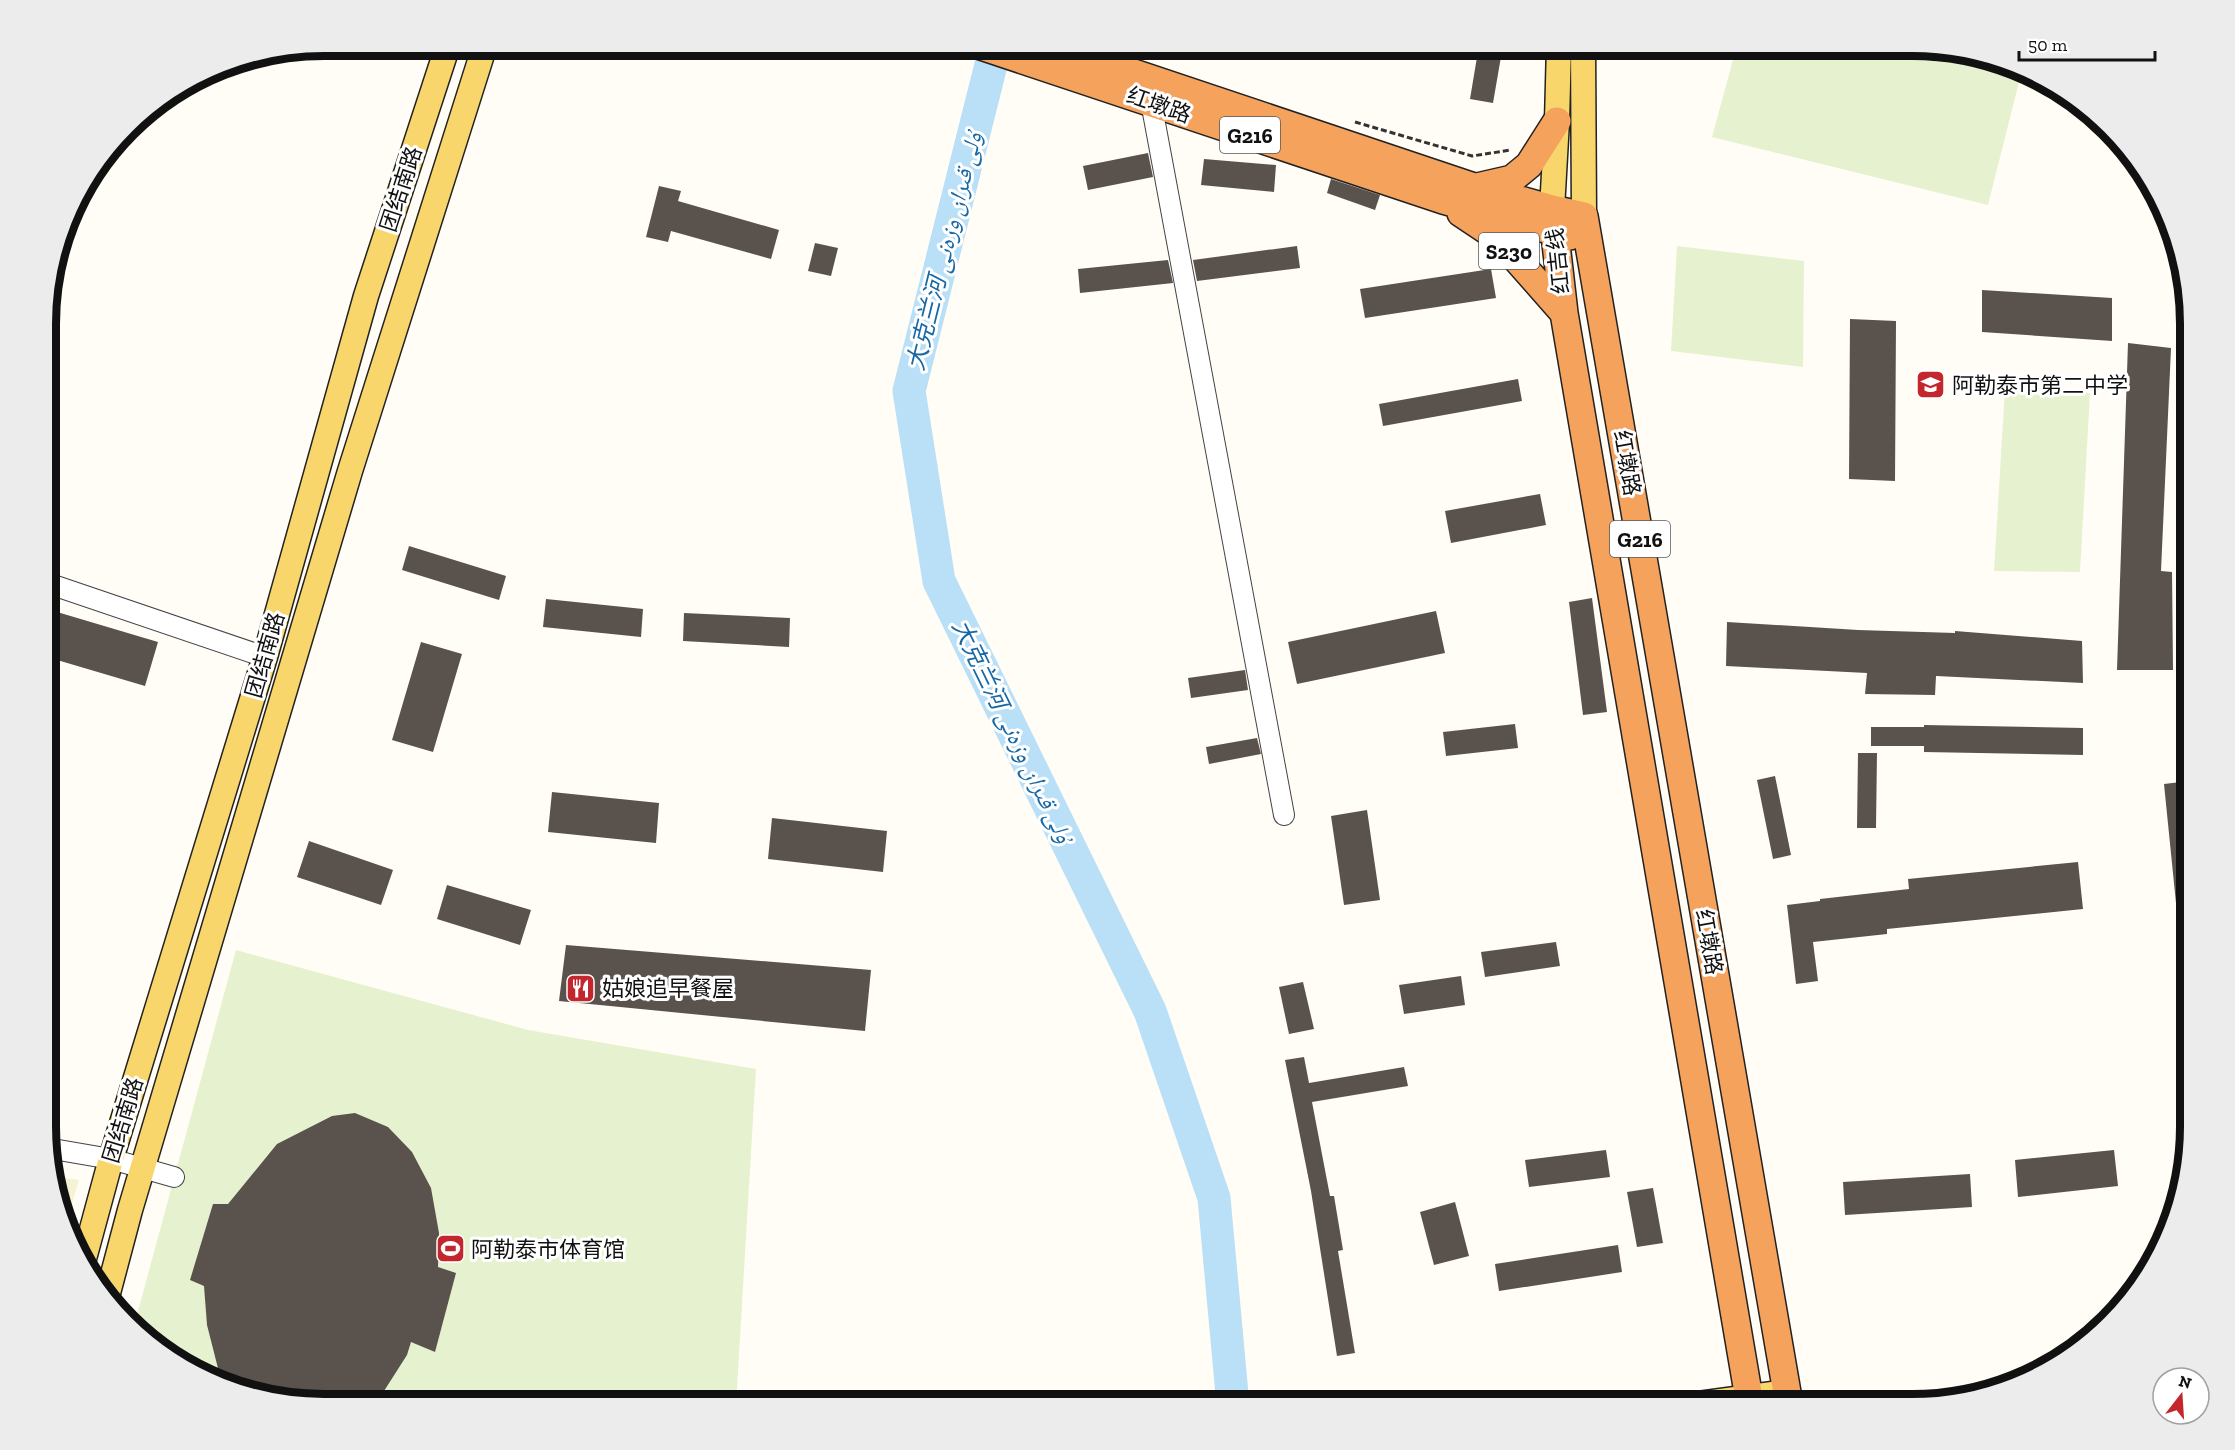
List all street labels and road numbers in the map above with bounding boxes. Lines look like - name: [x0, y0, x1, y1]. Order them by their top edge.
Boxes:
- street label: 红墩路: [1123, 81, 1195, 129]
- road number: G216: [1220, 117, 1280, 153]
- street label: 团结南路: [375, 143, 427, 235]
- street label: 红吉线: [1541, 227, 1575, 295]
- road number: S230: [1479, 233, 1539, 269]
- street label: 红墩路: [1608, 428, 1646, 498]
- road number: G216: [1610, 521, 1670, 557]
- street label: 团结南路: [240, 609, 290, 701]
- street label: 红墩路: [1690, 907, 1728, 977]
- street label: 团结南路: [97, 1074, 149, 1166]

